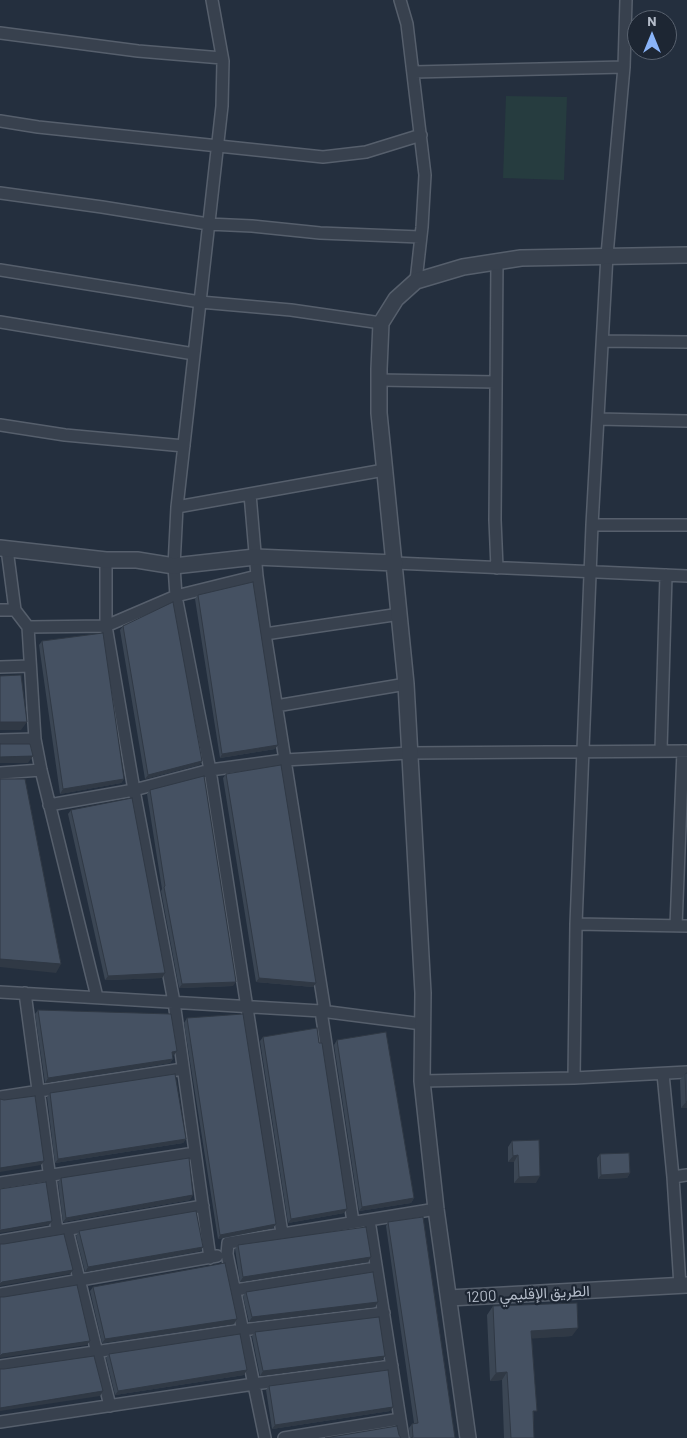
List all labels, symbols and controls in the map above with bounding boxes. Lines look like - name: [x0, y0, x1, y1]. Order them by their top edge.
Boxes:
- north arrow: [627, 10, 677, 60]
- text: N: [647, 12, 657, 29]
- street label: الطريق الإقليمي 1200: [466, 1282, 590, 1306]

